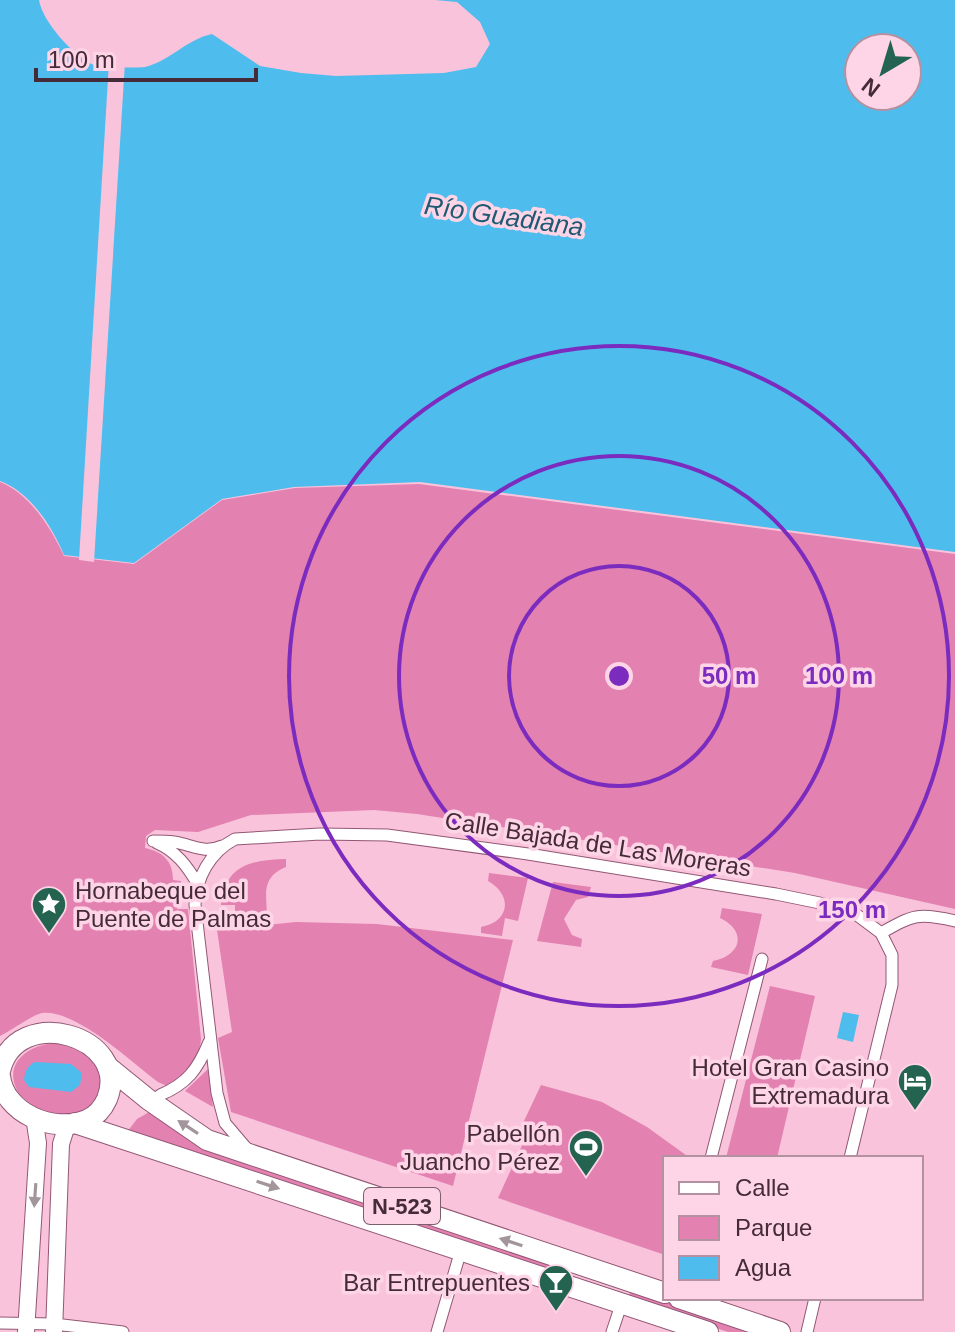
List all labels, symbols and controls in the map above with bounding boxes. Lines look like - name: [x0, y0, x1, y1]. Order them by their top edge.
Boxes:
- scale bar: [36, 32, 256, 82]
- north arrow: [843, 32, 923, 112]
- text: 100 m: [48, 46, 115, 73]
- text: N: [857, 73, 885, 102]
- water label: Río Guadiana: [422, 190, 586, 242]
- centre of rings: [605, 662, 633, 690]
- text: 50 m: [702, 662, 756, 689]
- text: 100 m: [805, 662, 873, 689]
- street label: Calle Bajada de Las Moreras: [443, 806, 753, 882]
- place label: Hornabeque del Puente de Palmas: [75, 877, 271, 932]
- place icon: Hornabeque del Puente de Palmas: [30, 885, 68, 935]
- text: 150 m: [818, 896, 886, 923]
- place label: Hotel Gran Casino Extremadura: [692, 1054, 890, 1109]
- hotel icon: Hotel Gran Casino Extremadura: [896, 1062, 934, 1112]
- one-way arrow: [177, 1120, 198, 1135]
- place label: Pabellón Juancho Pérez: [400, 1120, 560, 1175]
- sports icon: Pabellón Juancho Pérez: [567, 1128, 605, 1178]
- legend: [663, 1156, 923, 1300]
- text: Calle: [735, 1174, 790, 1201]
- one-way arrow: [256, 1180, 280, 1192]
- one-way arrow: [28, 1183, 41, 1208]
- road number: N-523: [364, 1188, 440, 1224]
- text: Parque: [735, 1214, 812, 1241]
- one-way arrow: [499, 1236, 523, 1248]
- text: Agua: [735, 1254, 792, 1281]
- bar icon: Bar Entrepuentes: [537, 1263, 575, 1313]
- place label: Bar Entrepuentes: [343, 1269, 530, 1296]

